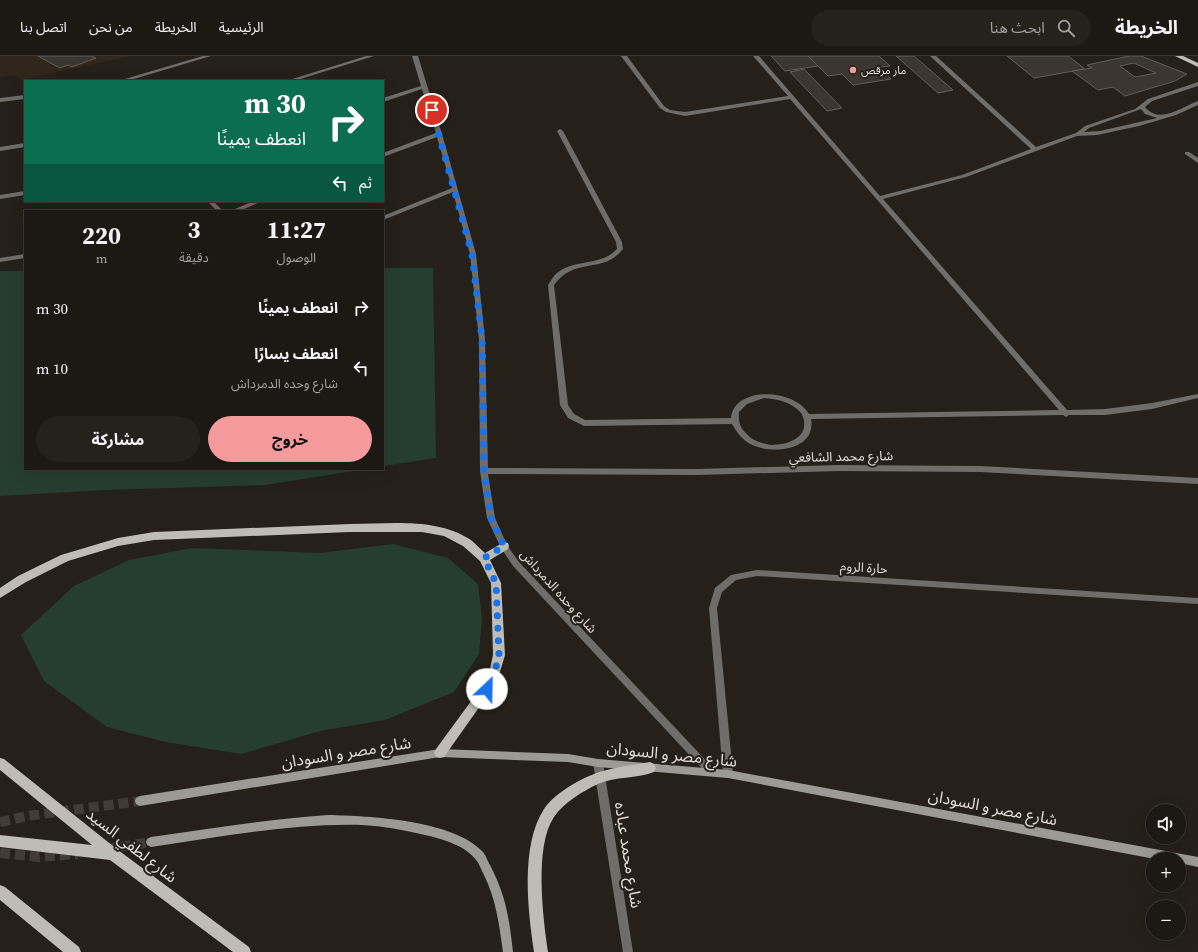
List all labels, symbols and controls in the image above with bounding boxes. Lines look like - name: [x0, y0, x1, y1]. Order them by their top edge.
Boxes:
- search box: [811, 10, 1091, 46]
- text: الخريطة: [1115, 14, 1178, 40]
- text: اتصل بنا: [20, 17, 67, 37]
- text: من نحن: [89, 17, 133, 37]
- text: الخريطة: [155, 17, 197, 37]
- text: الرئيسية: [219, 17, 264, 37]
- text: ابحث هنا: [990, 17, 1045, 38]
- icon: search: [1055, 17, 1077, 39]
- place label: مار مرقص: [861, 63, 906, 78]
- marker: مار مرقص: [848, 65, 858, 75]
- text: 30 m: [244, 84, 306, 122]
- pin: [415, 93, 449, 127]
- icon: right: [320, 96, 372, 148]
- icon: arrive: [421, 99, 443, 121]
- text: انعطف يمينًا: [217, 126, 306, 151]
- icon: left: [329, 172, 351, 194]
- text: ثم: [359, 172, 372, 193]
- text: 3: [187, 213, 200, 246]
- text: 11:27: [267, 213, 326, 246]
- text: 220: [82, 219, 121, 252]
- text: دقيقة: [179, 249, 209, 266]
- text: الوصول: [277, 249, 316, 266]
- text: m: [96, 250, 107, 267]
- text: انعطف يمينًا: [258, 297, 338, 318]
- icon: right: [350, 297, 372, 319]
- text: 30 m: [36, 298, 68, 319]
- text: انعطف يسارًا: [254, 343, 338, 364]
- icon: left: [350, 357, 372, 379]
- text: 10 m: [36, 358, 68, 379]
- text: شارع وحده الدمرداش: [231, 375, 338, 392]
- button: مشاركة: [36, 416, 200, 462]
- button: خروج: [208, 416, 372, 462]
- street label: شارع محمد الشافعي: [789, 447, 893, 468]
- street label: شارع وحده الدمرداش: [515, 546, 601, 638]
- street label: حارة الروم: [840, 557, 889, 579]
- position arrow: [466, 668, 508, 710]
- street label: شارع مصر و السودان: [280, 731, 413, 775]
- street label: شارع مصر و السودان: [606, 736, 738, 774]
- street label: شارع مصر و السودان: [926, 784, 1059, 832]
- street label: شارع محمد عباده: [608, 800, 648, 910]
- street label: شارع لطفي السيد: [81, 802, 182, 889]
- map controls: [1146, 804, 1186, 940]
- button: sound: [1146, 804, 1186, 844]
- button: +: [1146, 852, 1186, 892]
- button: −: [1146, 900, 1186, 940]

